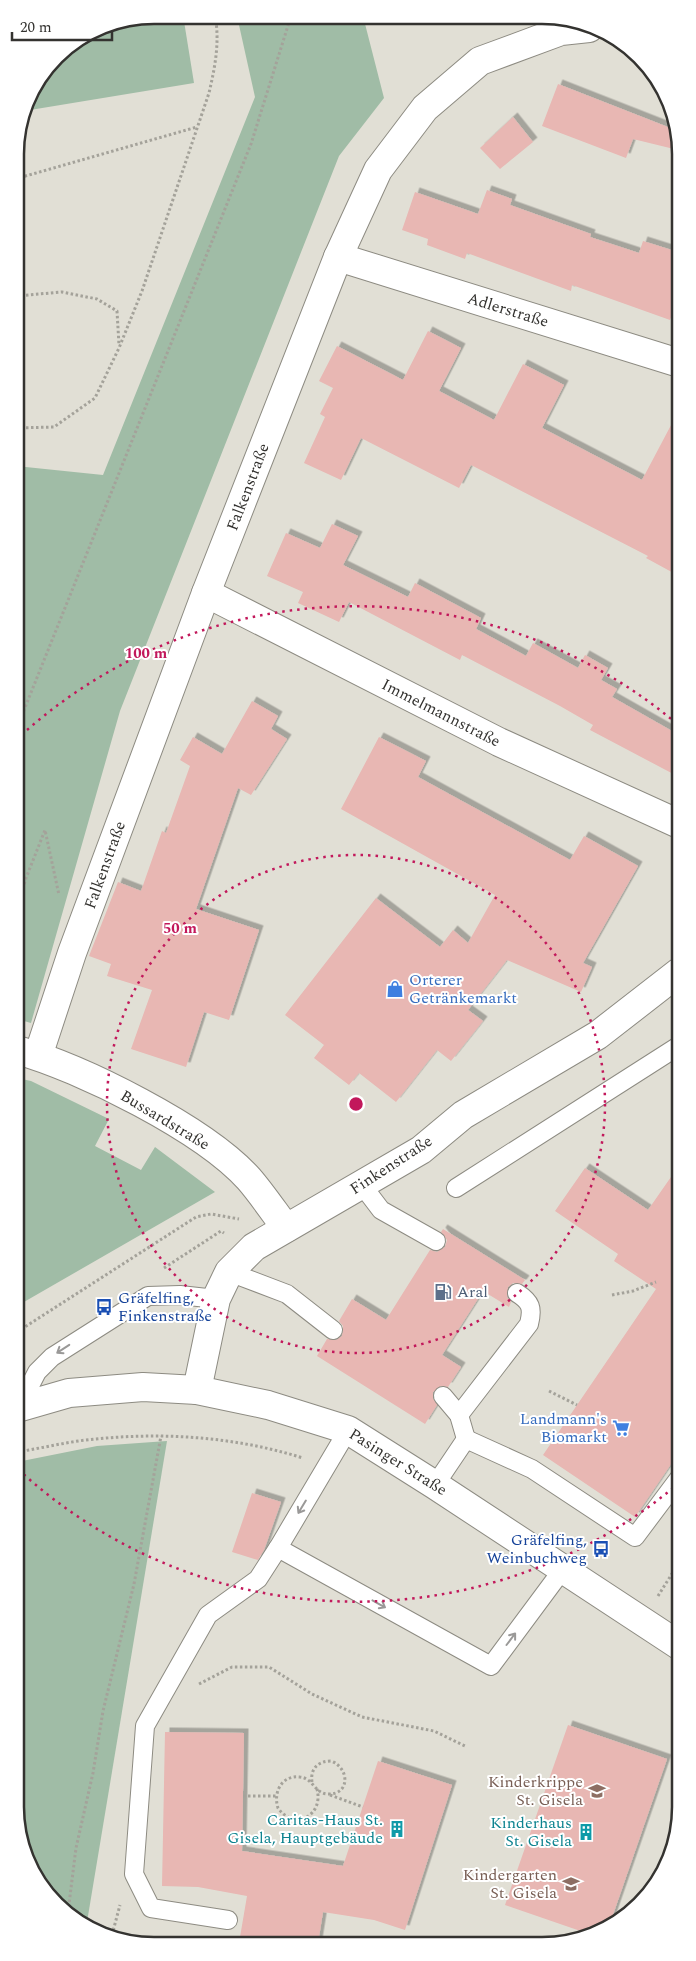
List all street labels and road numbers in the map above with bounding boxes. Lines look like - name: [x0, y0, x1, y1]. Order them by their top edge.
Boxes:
- street label: Adlerstraße: [464, 286, 552, 334]
- street label: Falkenstraße: [220, 440, 276, 534]
- street label: Immelmannstraße: [377, 673, 505, 753]
- street label: Falkenstraße: [78, 818, 132, 912]
- street label: Bussardstraße: [116, 1084, 214, 1156]
- street label: Finkenstraße: [345, 1129, 437, 1201]
- street label: Pasinger Straße: [344, 1422, 452, 1502]

